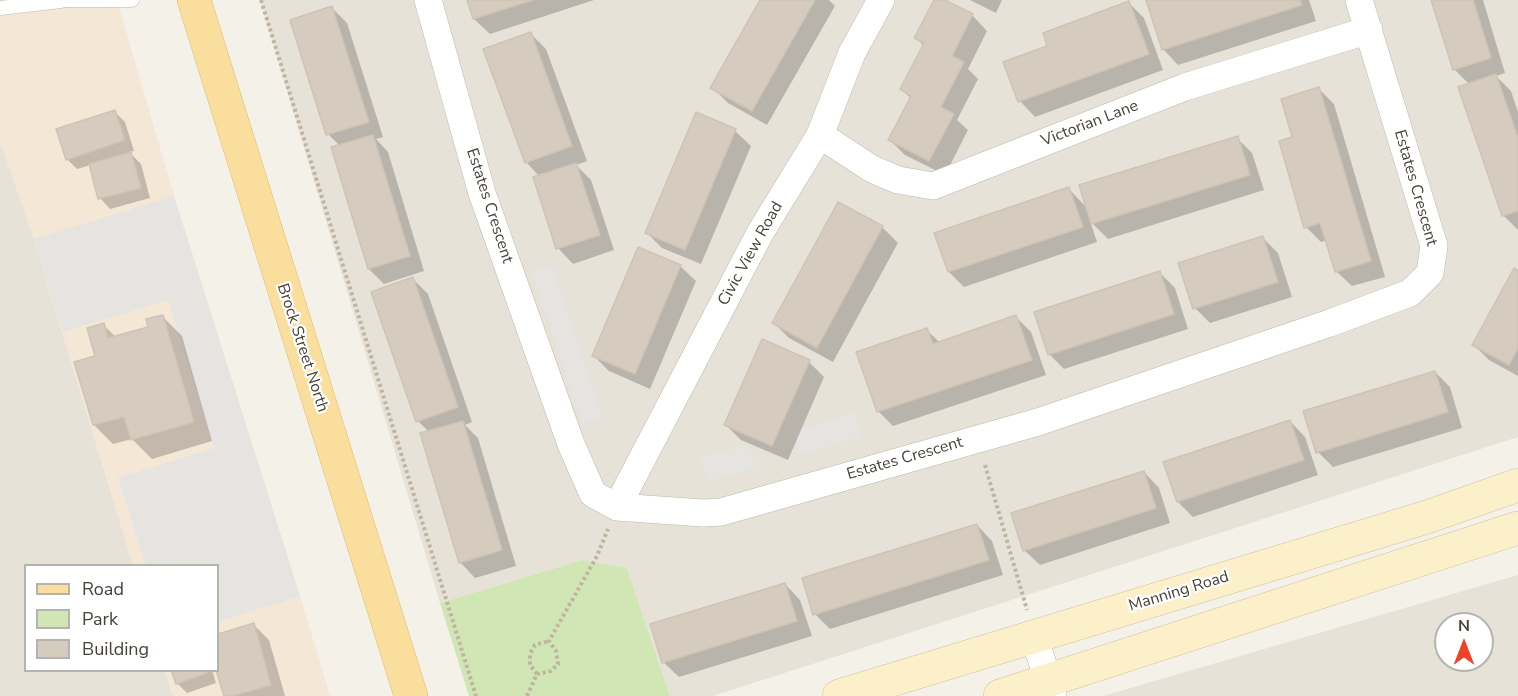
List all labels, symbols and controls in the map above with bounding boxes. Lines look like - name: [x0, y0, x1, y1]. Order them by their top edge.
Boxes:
- street label: Victorian Lane: [1039, 97, 1141, 151]
- street label: Estates Crescent: [1389, 128, 1441, 248]
- street label: Estates Crescent: [461, 146, 517, 266]
- street label: Civic View Road: [715, 199, 787, 309]
- street label: Brock Street North: [272, 281, 332, 415]
- street label: Estates Crescent: [845, 433, 965, 485]
- legend: [24, 564, 219, 672]
- street label: Manning Road: [1127, 568, 1231, 616]
- text: Road: [82, 577, 124, 601]
- text: Park: [82, 607, 118, 631]
- north arrow: [1434, 612, 1494, 672]
- text: N: [1458, 615, 1470, 637]
- text: Building: [82, 637, 149, 661]

